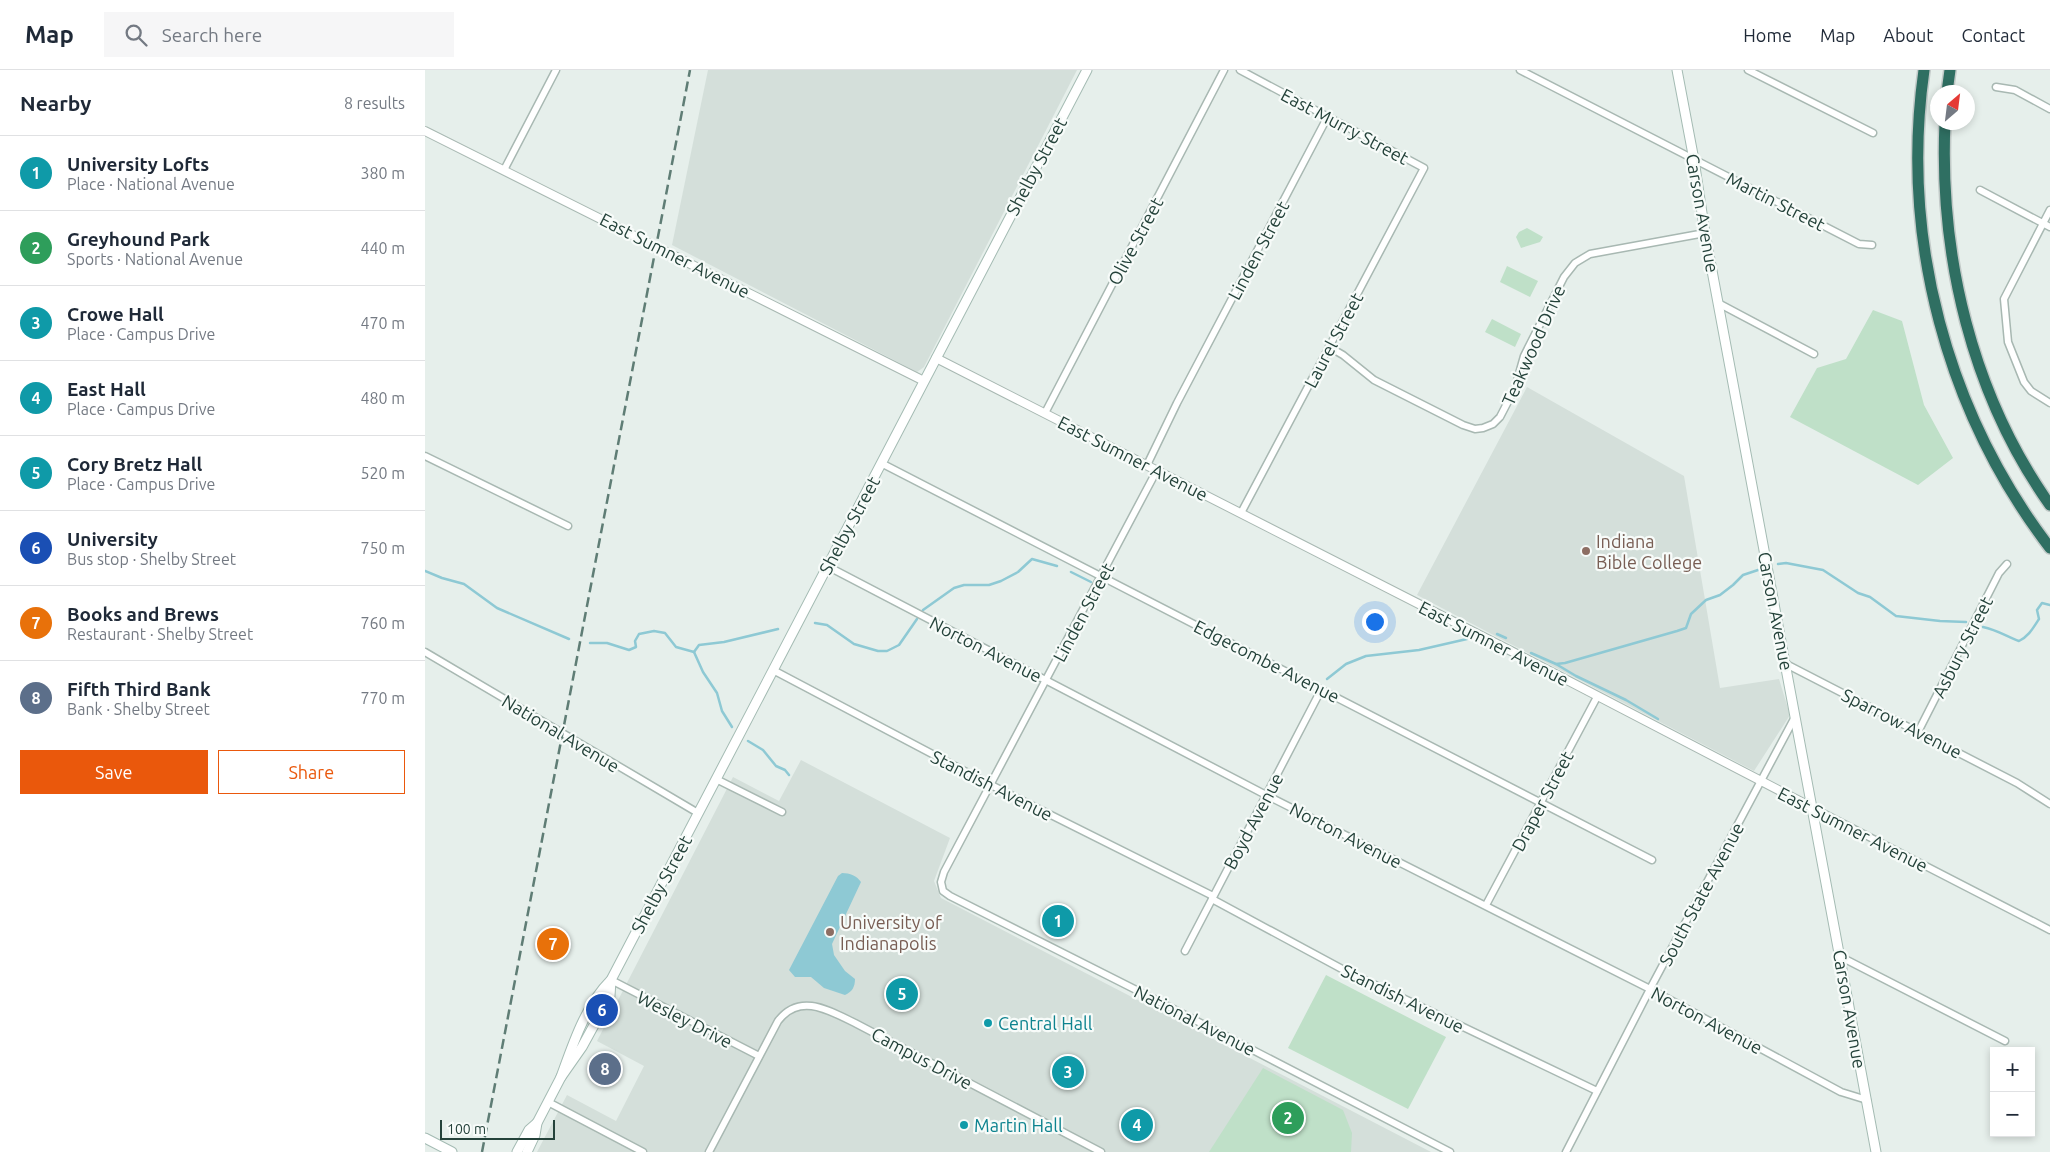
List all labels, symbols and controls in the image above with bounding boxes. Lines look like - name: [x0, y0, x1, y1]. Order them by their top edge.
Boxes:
- search box: [104, 12, 454, 57]
- text: Map: [25, 21, 74, 48]
- icon: search: [122, 21, 150, 49]
- text: Search here: [162, 24, 262, 46]
- text: Home: [1743, 25, 1792, 45]
- text: Map: [1820, 25, 1855, 45]
- text: About: [1883, 25, 1933, 45]
- text: Contact: [1961, 25, 2025, 45]
- street label: East Murry Street: [1278, 84, 1412, 168]
- north arrow: [1930, 85, 1975, 130]
- text: Nearby: [20, 91, 91, 115]
- text: 8 results: [344, 94, 405, 112]
- street label: Shelby Street: [1002, 114, 1070, 218]
- street label: Carson Avenue: [1683, 152, 1723, 274]
- text: University Lofts: [67, 153, 209, 175]
- text: 1: [31, 164, 41, 182]
- text: 380 m: [360, 164, 405, 182]
- street label: Martin Street: [1723, 168, 1829, 234]
- text: Place · National Avenue: [67, 175, 235, 193]
- street label: Olive Street: [1104, 194, 1166, 288]
- street label: Linden Street: [1224, 197, 1292, 303]
- street label: East Sumner Avenue: [597, 209, 753, 301]
- text: Greyhound Park: [67, 228, 210, 250]
- text: 2: [31, 239, 41, 257]
- text: 440 m: [360, 239, 405, 257]
- text: Sports · National Avenue: [67, 250, 243, 268]
- street label: Teakwood Drive: [1497, 282, 1569, 408]
- street label: Laurel Street: [1300, 289, 1366, 391]
- text: Crowe Hall: [67, 303, 164, 325]
- text: 3: [31, 314, 41, 332]
- text: 470 m: [360, 314, 405, 332]
- text: Place · Campus Drive: [67, 325, 215, 343]
- text: East Hall: [67, 378, 146, 400]
- text: 4: [31, 389, 41, 407]
- text: 480 m: [360, 389, 405, 407]
- text: Place · Campus Drive: [67, 400, 215, 418]
- street label: East Sumner Avenue: [1055, 412, 1211, 504]
- text: Cory Bretz Hall: [67, 453, 202, 475]
- text: 5: [31, 464, 41, 482]
- text: 520 m: [360, 464, 405, 482]
- street label: Shelby Street: [815, 473, 883, 577]
- text: Place · Campus Drive: [67, 475, 215, 493]
- text: University: [67, 528, 158, 550]
- place label: Indiana Bible College: [1596, 531, 1702, 572]
- text: 6: [31, 539, 41, 557]
- text: 750 m: [360, 539, 405, 557]
- marker: Indiana Bible College: [1580, 545, 1592, 557]
- text: Bus stop · Shelby Street: [67, 550, 236, 568]
- street label: Carson Avenue: [1755, 550, 1797, 672]
- street label: Linden Street: [1049, 559, 1117, 665]
- street label: Asbury Street: [1928, 593, 1996, 701]
- street label: East Sumner Avenue: [1416, 597, 1572, 689]
- text: Books and Brews: [67, 603, 219, 625]
- your location: [1362, 609, 1388, 635]
- street label: Norton Avenue: [927, 612, 1045, 686]
- text: 7: [31, 614, 41, 632]
- text: 760 m: [360, 614, 405, 632]
- street label: Edgecombe Avenue: [1191, 616, 1343, 706]
- text: Restaurant · Shelby Street: [67, 625, 253, 643]
- text: Fifth Third Bank: [67, 678, 211, 700]
- street label: Sparrow Avenue: [1839, 684, 1965, 762]
- text: 8: [31, 689, 41, 707]
- text: 770 m: [360, 689, 405, 707]
- street label: National Avenue: [499, 690, 623, 776]
- text: Bank · Shelby Street: [67, 700, 210, 718]
- street label: Standish Avenue: [928, 746, 1056, 824]
- street label: Draper Street: [1507, 748, 1577, 854]
- button: Save: [20, 750, 208, 794]
- button: Share: [218, 750, 405, 794]
- street label: Boyd Avenue: [1219, 770, 1287, 872]
- street label: East Sumner Avenue: [1775, 783, 1931, 875]
- street label: Norton Avenue: [1287, 798, 1405, 872]
- street label: South State Avenue: [1655, 819, 1747, 969]
- street label: Shelby Street: [627, 832, 695, 936]
- pin: 1: [1042, 902, 1074, 940]
- place label: University of Indianapolis: [840, 912, 942, 953]
- pin: 7: [537, 925, 569, 963]
- marker: University of Indianapolis: [824, 926, 836, 938]
- street label: Carson Avenue: [1830, 948, 1870, 1070]
- street label: Standish Avenue: [1339, 960, 1467, 1036]
- pin: 5: [886, 975, 918, 1013]
- street label: National Avenue: [1131, 981, 1259, 1059]
- street label: Norton Avenue: [1648, 982, 1766, 1058]
- street label: Wesley Drive: [634, 986, 736, 1052]
- pin: 6: [586, 991, 618, 1029]
- place label: Central Hall: [998, 1013, 1093, 1033]
- marker: Central Hall: [982, 1017, 994, 1029]
- street label: Campus Drive: [868, 1023, 976, 1093]
- map controls: [1990, 1047, 2035, 1137]
- button: +: [1990, 1047, 2035, 1092]
- pin: 8: [589, 1050, 621, 1088]
- pin: 3: [1052, 1053, 1084, 1091]
- button: −: [1990, 1092, 2035, 1137]
- pin: 2: [1272, 1099, 1304, 1137]
- pin: 4: [1121, 1106, 1153, 1144]
- place label: Martin Hall: [974, 1115, 1063, 1135]
- scale bar: [440, 1117, 555, 1140]
- marker: Martin Hall: [958, 1119, 970, 1131]
- text: 100 m: [447, 1121, 486, 1137]

